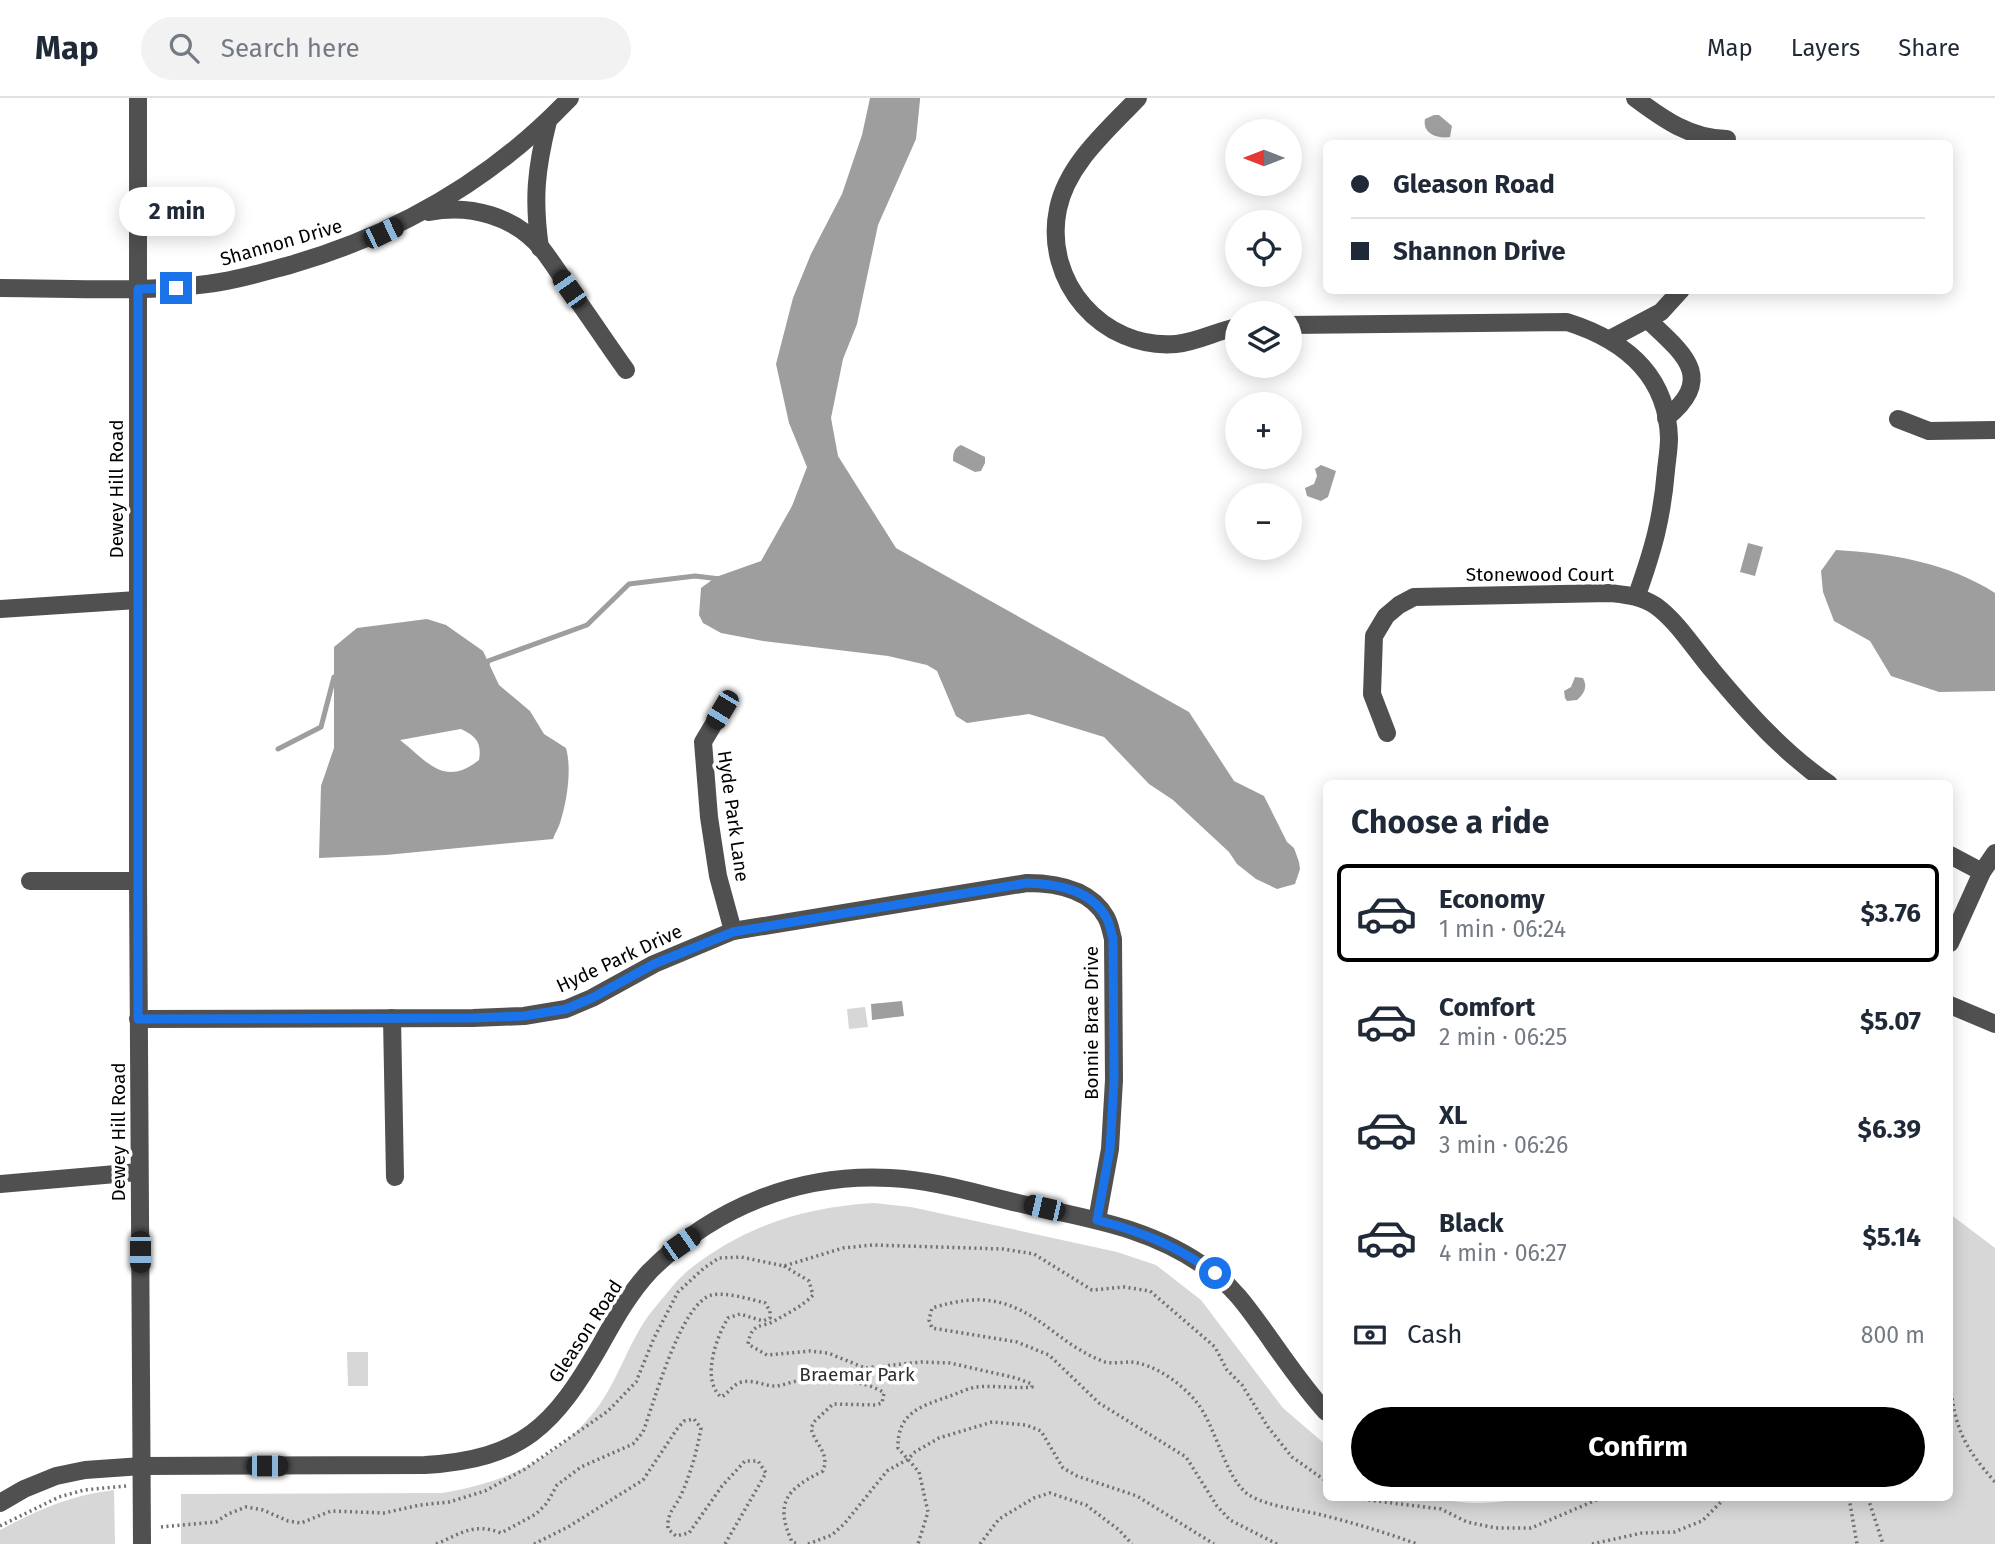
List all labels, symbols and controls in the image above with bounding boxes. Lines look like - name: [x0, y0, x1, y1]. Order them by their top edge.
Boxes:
- search box: [141, 17, 631, 80]
- text: Map: [35, 28, 99, 68]
- icon: search: [165, 29, 203, 67]
- text: Search here: [221, 33, 360, 64]
- text: Map: [1707, 34, 1753, 62]
- text: Layers: [1791, 34, 1860, 62]
- text: Share: [1898, 34, 1960, 62]
- north arrow: [1225, 119, 1302, 196]
- map controls: [1225, 119, 1302, 560]
- text: Gleason Road: [1393, 169, 1555, 200]
- callout: 2 min: [118, 186, 234, 236]
- text: 2 min: [149, 197, 205, 225]
- button: locate: [1225, 210, 1302, 287]
- street label: Shannon Drive: [217, 214, 345, 271]
- car: [360, 214, 407, 252]
- text: Shannon Drive: [1393, 236, 1566, 267]
- car: [549, 266, 590, 312]
- route end: [160, 272, 192, 304]
- button: layers: [1225, 301, 1302, 378]
- button: +: [1225, 392, 1302, 469]
- street label: Dewey Hill Road: [105, 419, 128, 559]
- button: −: [1225, 483, 1302, 560]
- street label: Stonewood Court: [1466, 563, 1614, 586]
- car: [703, 687, 742, 733]
- street label: Hyde Park Lane: [713, 749, 754, 883]
- text: Choose a ride: [1351, 803, 1549, 841]
- icon: car: [1355, 882, 1418, 945]
- text: Economy: [1439, 884, 1545, 915]
- text: $3.76: [1861, 898, 1921, 929]
- text: 1 min · 06:24: [1439, 915, 1566, 943]
- street label: Hyde Park Drive: [553, 919, 686, 998]
- street label: Bonnie Brae Drive: [1080, 946, 1103, 1100]
- icon: car: [1355, 990, 1418, 1053]
- text: Comfort: [1439, 992, 1535, 1023]
- text: $5.07: [1860, 1006, 1921, 1037]
- text: 2 min · 06:25: [1439, 1023, 1567, 1051]
- street label: Dewey Hill Road: [107, 1062, 130, 1202]
- icon: car: [1355, 1098, 1418, 1161]
- text: XL: [1439, 1100, 1467, 1131]
- text: $6.39: [1858, 1114, 1921, 1145]
- text: 3 min · 06:26: [1439, 1131, 1568, 1159]
- car: [1022, 1193, 1067, 1223]
- icon: car: [1355, 1206, 1418, 1269]
- text: Black: [1439, 1208, 1504, 1239]
- text: $5.14: [1862, 1222, 1921, 1253]
- car: [658, 1223, 705, 1265]
- car: [130, 1231, 151, 1273]
- text: 4 min · 06:27: [1439, 1239, 1567, 1267]
- route start: [1199, 1257, 1231, 1289]
- street label: Gleason Road: [544, 1276, 627, 1387]
- icon: cash: [1351, 1316, 1389, 1354]
- text: Cash: [1407, 1319, 1463, 1350]
- text: 800 m: [1861, 1321, 1925, 1349]
- park label: Braemar Park: [799, 1363, 915, 1386]
- button: Confirm: [1351, 1407, 1925, 1487]
- car: [247, 1456, 289, 1477]

